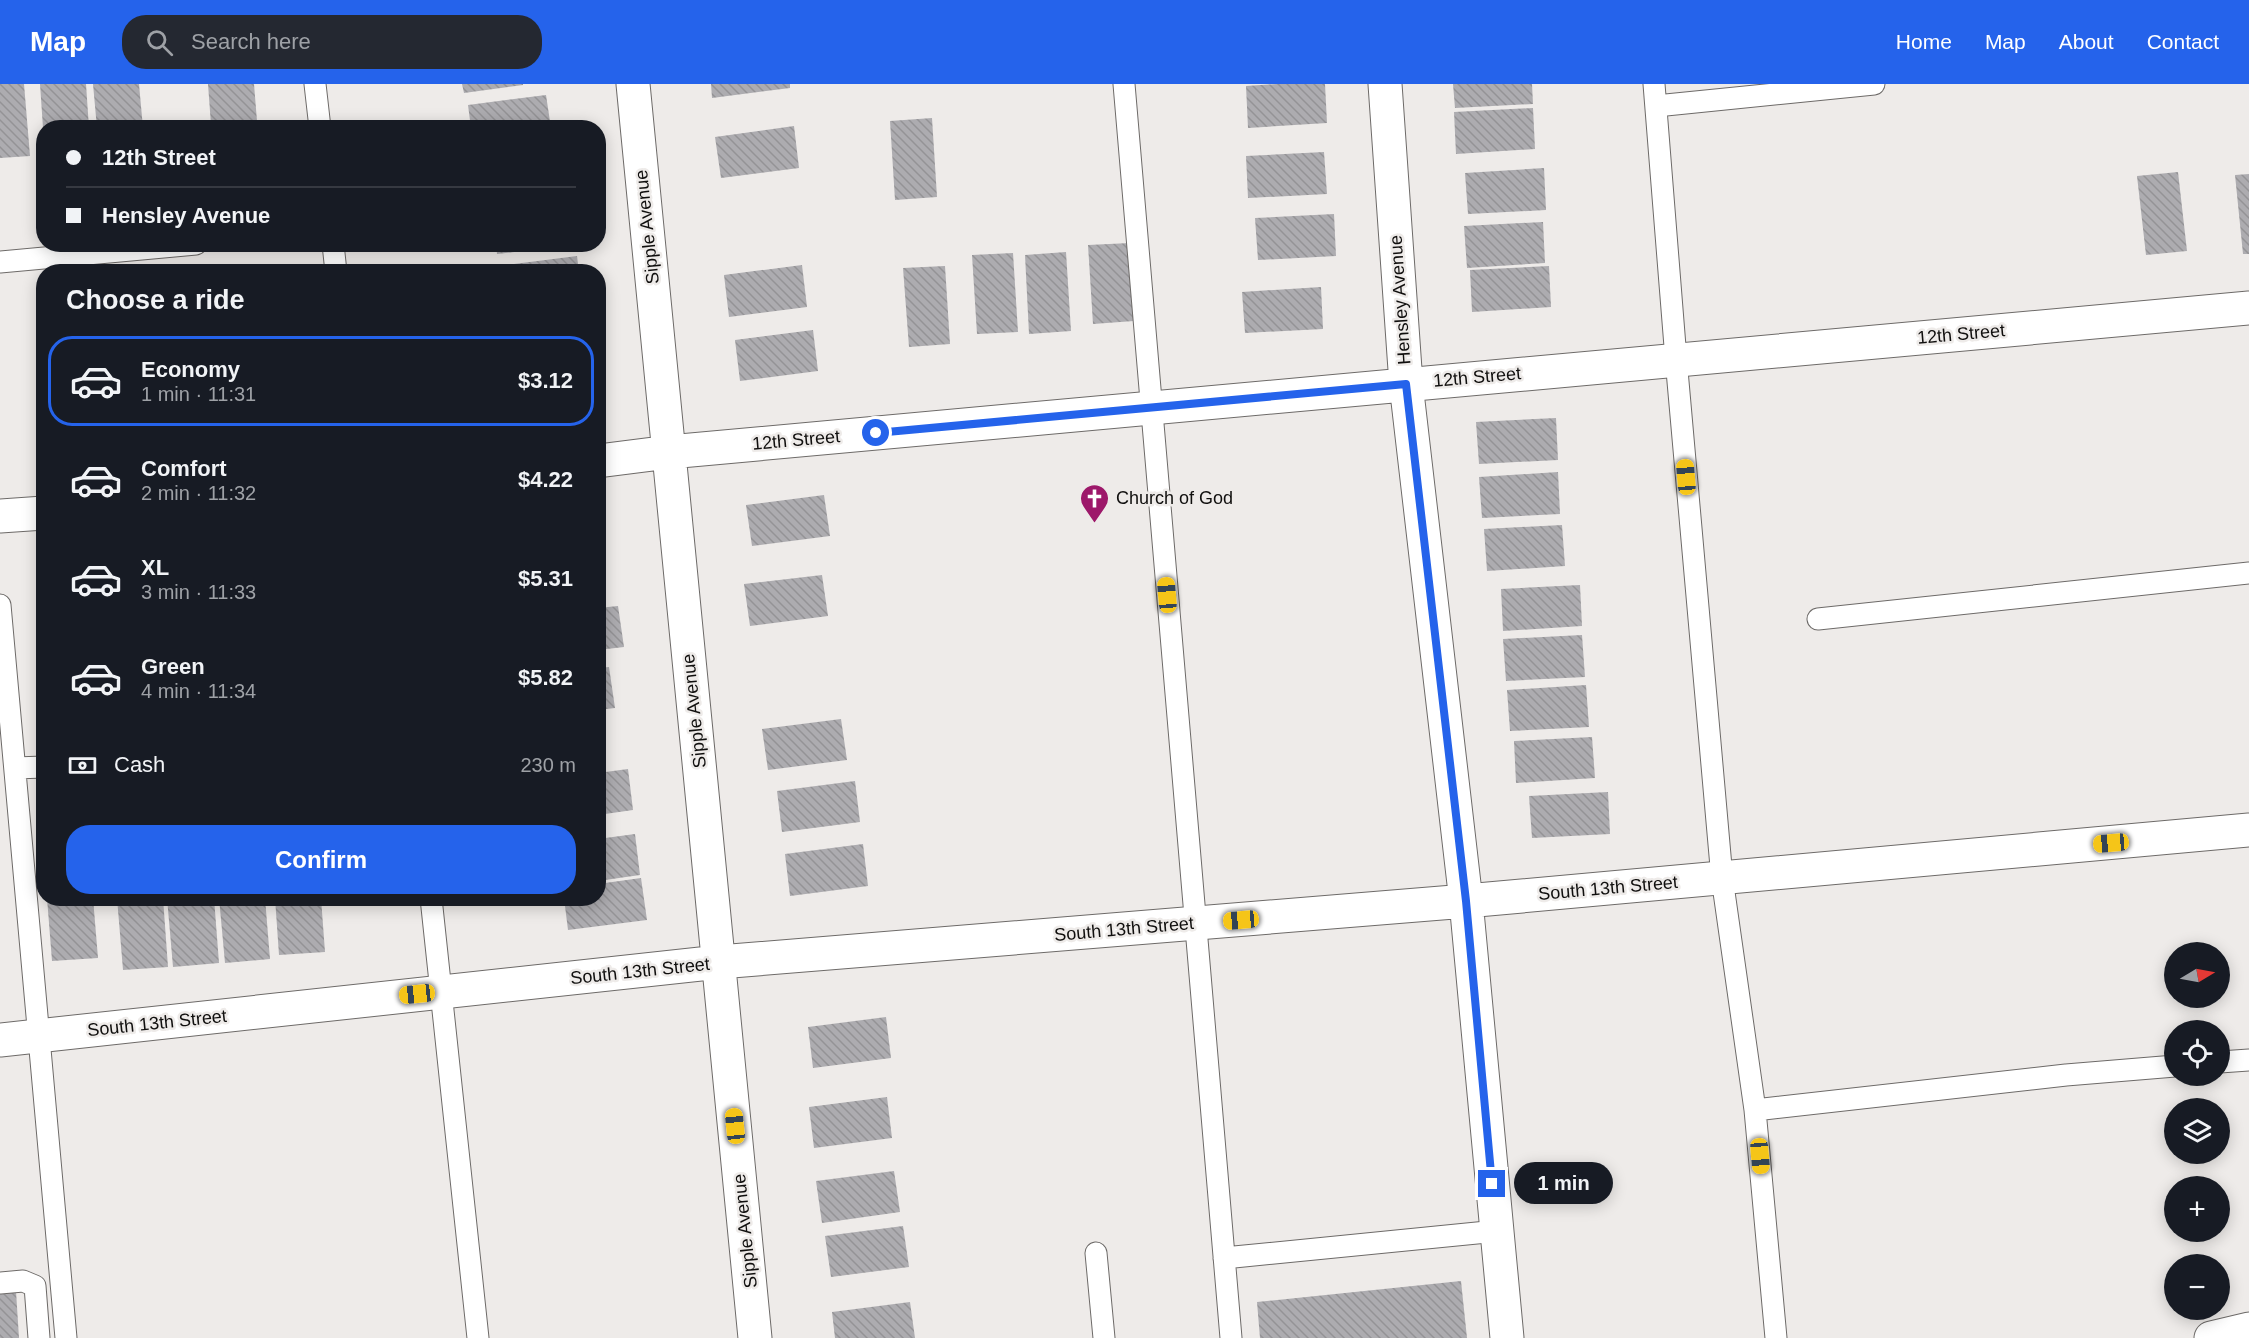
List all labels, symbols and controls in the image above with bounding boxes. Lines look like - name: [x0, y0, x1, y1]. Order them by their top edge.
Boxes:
- search box: [122, 15, 542, 69]
- text: Map: [30, 26, 86, 57]
- icon: search: [143, 26, 176, 59]
- text: Search here: [191, 29, 311, 54]
- text: Home: [1896, 30, 1952, 53]
- text: Map: [1985, 30, 2026, 53]
- text: About: [2059, 30, 2114, 53]
- text: Contact: [2147, 30, 2219, 53]
- text: 12th Street: [102, 145, 216, 170]
- street label: Sipple Avenue: [631, 169, 663, 285]
- text: Hensley Avenue: [102, 203, 270, 228]
- street label: Hensley Avenue: [1385, 235, 1415, 365]
- text: Choose a ride: [66, 285, 245, 315]
- street label: 12th Street: [1916, 320, 2006, 348]
- icon: car: [69, 354, 123, 408]
- text: Economy: [141, 357, 240, 382]
- street label: 12th Street: [1432, 363, 1522, 391]
- text: $3.12: [518, 368, 573, 393]
- text: 1 min · 11:31: [141, 383, 256, 405]
- route start: [862, 419, 889, 446]
- street label: 12th Street: [751, 426, 841, 454]
- icon: car: [69, 453, 123, 507]
- text: Comfort: [141, 456, 227, 481]
- car: [1675, 458, 1697, 496]
- text: $4.22: [518, 467, 573, 492]
- text: 2 min · 11:32: [141, 482, 256, 504]
- church icon: Church of God: [1079, 482, 1111, 524]
- place label: Church of God: [1116, 488, 1233, 508]
- icon: car: [69, 552, 123, 606]
- text: XL: [141, 555, 169, 580]
- text: $5.31: [518, 566, 573, 591]
- car: [1156, 576, 1178, 614]
- text: 3 min · 11:33: [141, 581, 256, 603]
- icon: car: [69, 651, 123, 705]
- street label: Sipple Avenue: [678, 653, 710, 769]
- text: Green: [141, 654, 205, 679]
- text: $5.82: [518, 665, 573, 690]
- text: 4 min · 11:34: [141, 680, 256, 702]
- icon: cash: [66, 749, 99, 782]
- text: Cash: [114, 752, 165, 777]
- text: 230 m: [520, 754, 576, 776]
- button: Confirm: [66, 825, 576, 894]
- car: [2092, 832, 2130, 854]
- street label: South 13th Street: [1537, 872, 1679, 904]
- car: [1222, 909, 1260, 931]
- street label: South 13th Street: [1053, 913, 1195, 945]
- north arrow: [2164, 942, 2230, 1008]
- map controls: [2164, 942, 2230, 1320]
- street label: South 13th Street: [569, 954, 711, 988]
- car: [398, 983, 436, 1005]
- street label: South 13th Street: [86, 1006, 228, 1040]
- button: locate: [2164, 1020, 2230, 1086]
- button: layers: [2164, 1098, 2230, 1164]
- car: [724, 1107, 746, 1145]
- car: [1749, 1137, 1771, 1175]
- callout: 1 min: [1513, 1163, 1612, 1205]
- route end: [1478, 1170, 1505, 1197]
- text: 1 min: [1537, 1172, 1590, 1194]
- street label: Sipple Avenue: [729, 1173, 761, 1289]
- button: +: [2164, 1176, 2230, 1242]
- button: −: [2164, 1254, 2230, 1320]

